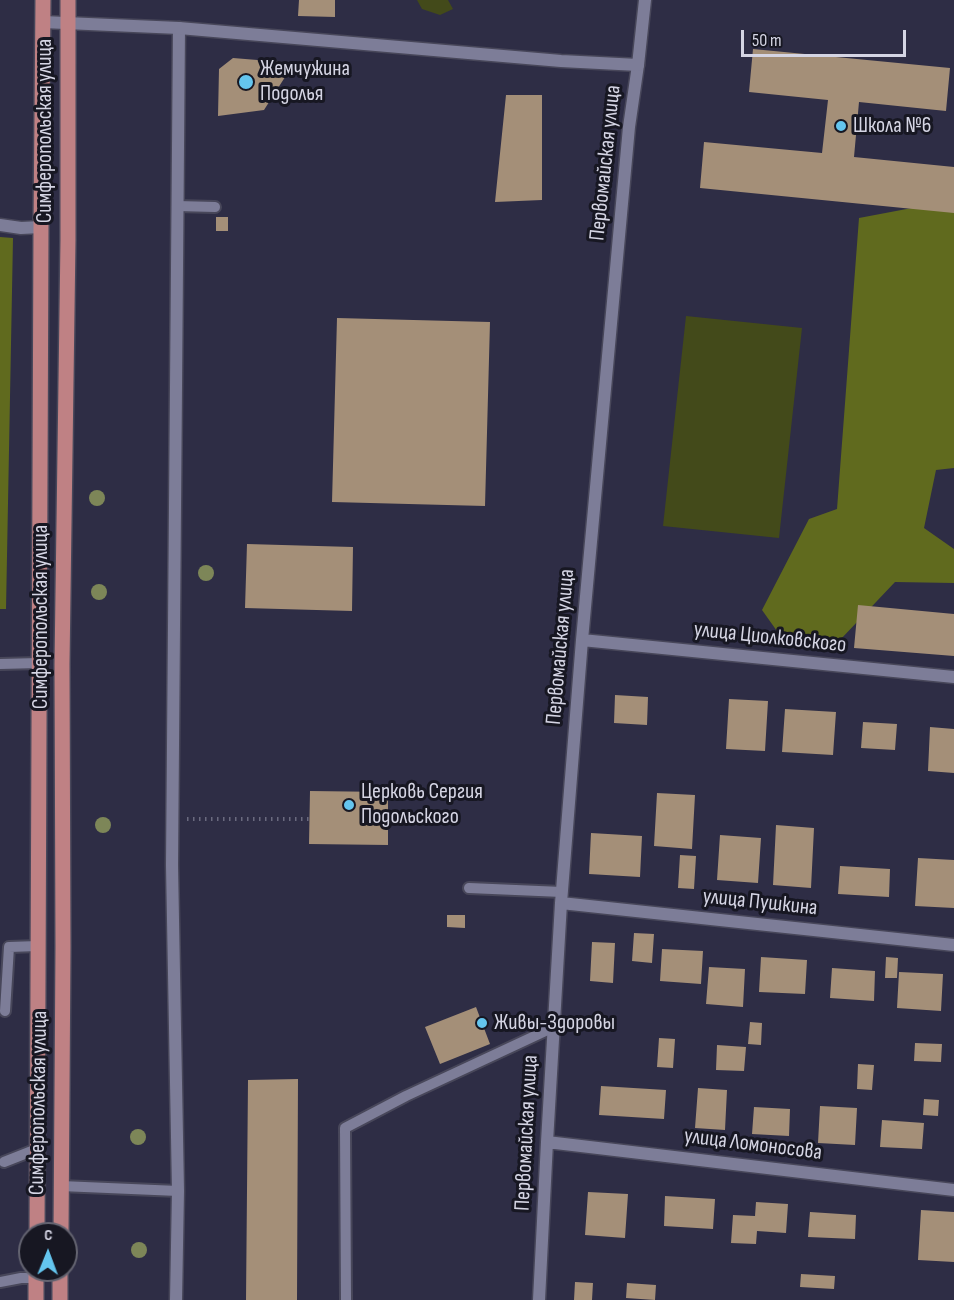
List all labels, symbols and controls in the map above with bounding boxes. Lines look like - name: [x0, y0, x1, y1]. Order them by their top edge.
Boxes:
- scale bar: [744, 18, 909, 56]
- text: 50 m: [752, 30, 782, 51]
- street label: Симферопольская улица: [32, 39, 58, 223]
- place label: Жемчужина Подолья: [260, 56, 350, 107]
- marker: Жемчужина Подолья: [237, 73, 255, 91]
- street label: Первомайская улица: [585, 84, 627, 242]
- place label: Школа №6: [853, 113, 931, 139]
- marker: Школа №6: [834, 119, 848, 133]
- street label: Симферопольская улица: [28, 525, 54, 709]
- street label: Первомайская улица: [541, 568, 581, 726]
- street label: улица Циолковского: [692, 617, 848, 659]
- place label: Церковь Сергия Подольского: [361, 779, 483, 830]
- marker: Церковь Сергия Подольского: [342, 798, 356, 812]
- street label: улица Пушкина: [701, 884, 819, 922]
- place label: Живы-Здоровы: [494, 1010, 615, 1036]
- street label: Симферопольская улица: [24, 1011, 54, 1195]
- marker: Живы-Здоровы: [475, 1016, 489, 1030]
- street label: Первомайская улица: [510, 1054, 544, 1212]
- street label: улица Ломоносова: [683, 1123, 823, 1167]
- north arrow: [18, 1222, 78, 1282]
- text: С: [44, 1226, 53, 1245]

